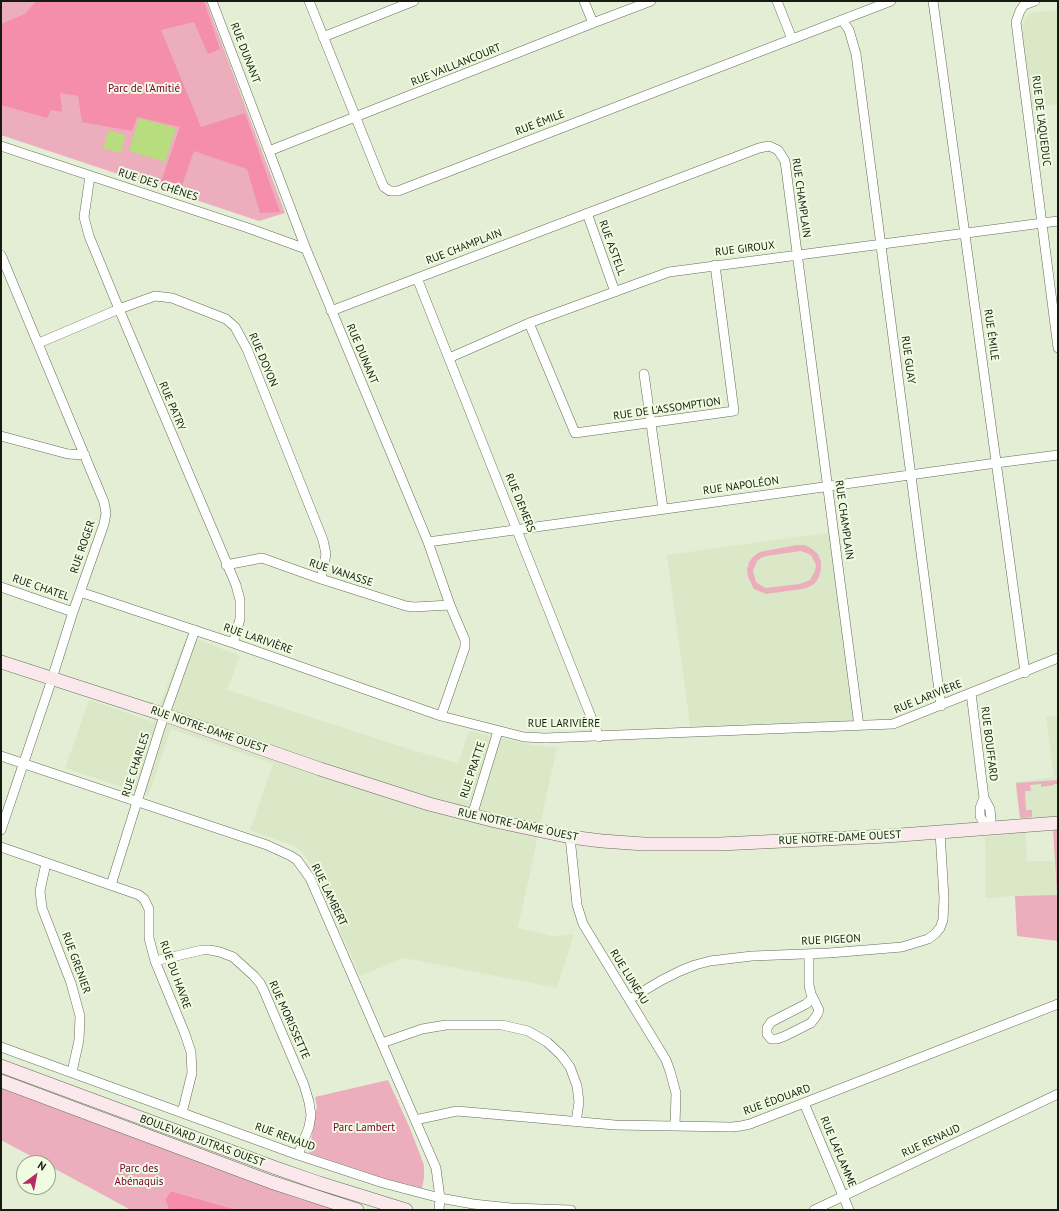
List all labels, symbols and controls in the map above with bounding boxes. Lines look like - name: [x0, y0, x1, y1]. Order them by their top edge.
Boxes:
- street label: RUE DUNANT: [227, 21, 263, 85]
- street label: RUE VAILLANCOURT: [409, 41, 503, 89]
- street label: RUE DE L'AQUEDUC: [1029, 75, 1053, 167]
- park label: Parc de l'Amitié: [108, 82, 180, 96]
- street label: RUE ÉMILE: [513, 108, 567, 138]
- street label: RUE CHAMPLAIN: [789, 157, 813, 239]
- street label: RUE DES CHÊNES: [116, 166, 200, 204]
- street label: RUE ASTELL: [596, 218, 628, 278]
- street label: RUE CHAMPLAIN: [424, 226, 504, 268]
- street label: RUE GIROUX: [714, 239, 776, 259]
- street label: RUE ÉMILE: [981, 308, 1001, 362]
- street label: RUE DUNANT: [343, 322, 381, 386]
- street label: RUE DOYON: [246, 331, 280, 389]
- street label: RUE GUAY: [898, 335, 918, 385]
- street label: RUE PATRY: [156, 380, 188, 432]
- street label: RUE DE L'ASSOMPTION: [612, 395, 722, 423]
- street label: RUE DEMERS: [502, 471, 538, 535]
- street label: RUE NAPOLÉON: [702, 474, 780, 498]
- street label: RUE CHAMPLAIN: [832, 479, 856, 561]
- street label: RUE ROGER: [68, 519, 98, 575]
- street label: RUE VANASSE: [308, 557, 374, 589]
- street label: RUE CHATEL: [11, 572, 71, 604]
- street label: RUE LARIVIÈRE: [222, 621, 294, 657]
- street label: RUE LARIVIÈRE: [892, 677, 964, 717]
- street label: RUE NOTRE-DAME OUEST: [149, 704, 269, 756]
- street label: RUE BOUFFARD: [978, 706, 1000, 782]
- street label: RUE LARIVIÈRE: [528, 717, 600, 731]
- street label: RUE CHARLES: [119, 731, 153, 799]
- street label: RUE PRATTE: [458, 740, 488, 800]
- street label: RUE NOTRE-DAME OUEST: [457, 806, 579, 844]
- street label: RUE NOTRE-DAME OUEST: [778, 828, 902, 848]
- street label: RUE LAMBERT: [308, 862, 350, 928]
- street label: RUE GRENIER: [59, 930, 93, 996]
- street label: RUE PIGEON: [801, 932, 861, 948]
- street label: RUE DU HAVRE: [157, 939, 193, 1011]
- street label: RUE LUNEAU: [607, 947, 651, 1007]
- street label: RUE MORISSETTE: [266, 979, 312, 1061]
- street label: RUE ÉDOUARD: [742, 1082, 812, 1118]
- street label: BOULEVARD JUTRAS OUEST: [138, 1112, 266, 1170]
- street label: RUE LAFLAMME: [817, 1114, 859, 1190]
- street label: RUE RENAUD: [253, 1120, 317, 1154]
- park label: Parc Lambert: [333, 1121, 395, 1135]
- street label: RUE RENAUD: [900, 1122, 962, 1160]
- north arrow: [16, 1155, 56, 1195]
- text: N: [35, 1158, 49, 1174]
- park label: Parc des Abénaquis: [115, 1162, 163, 1188]

